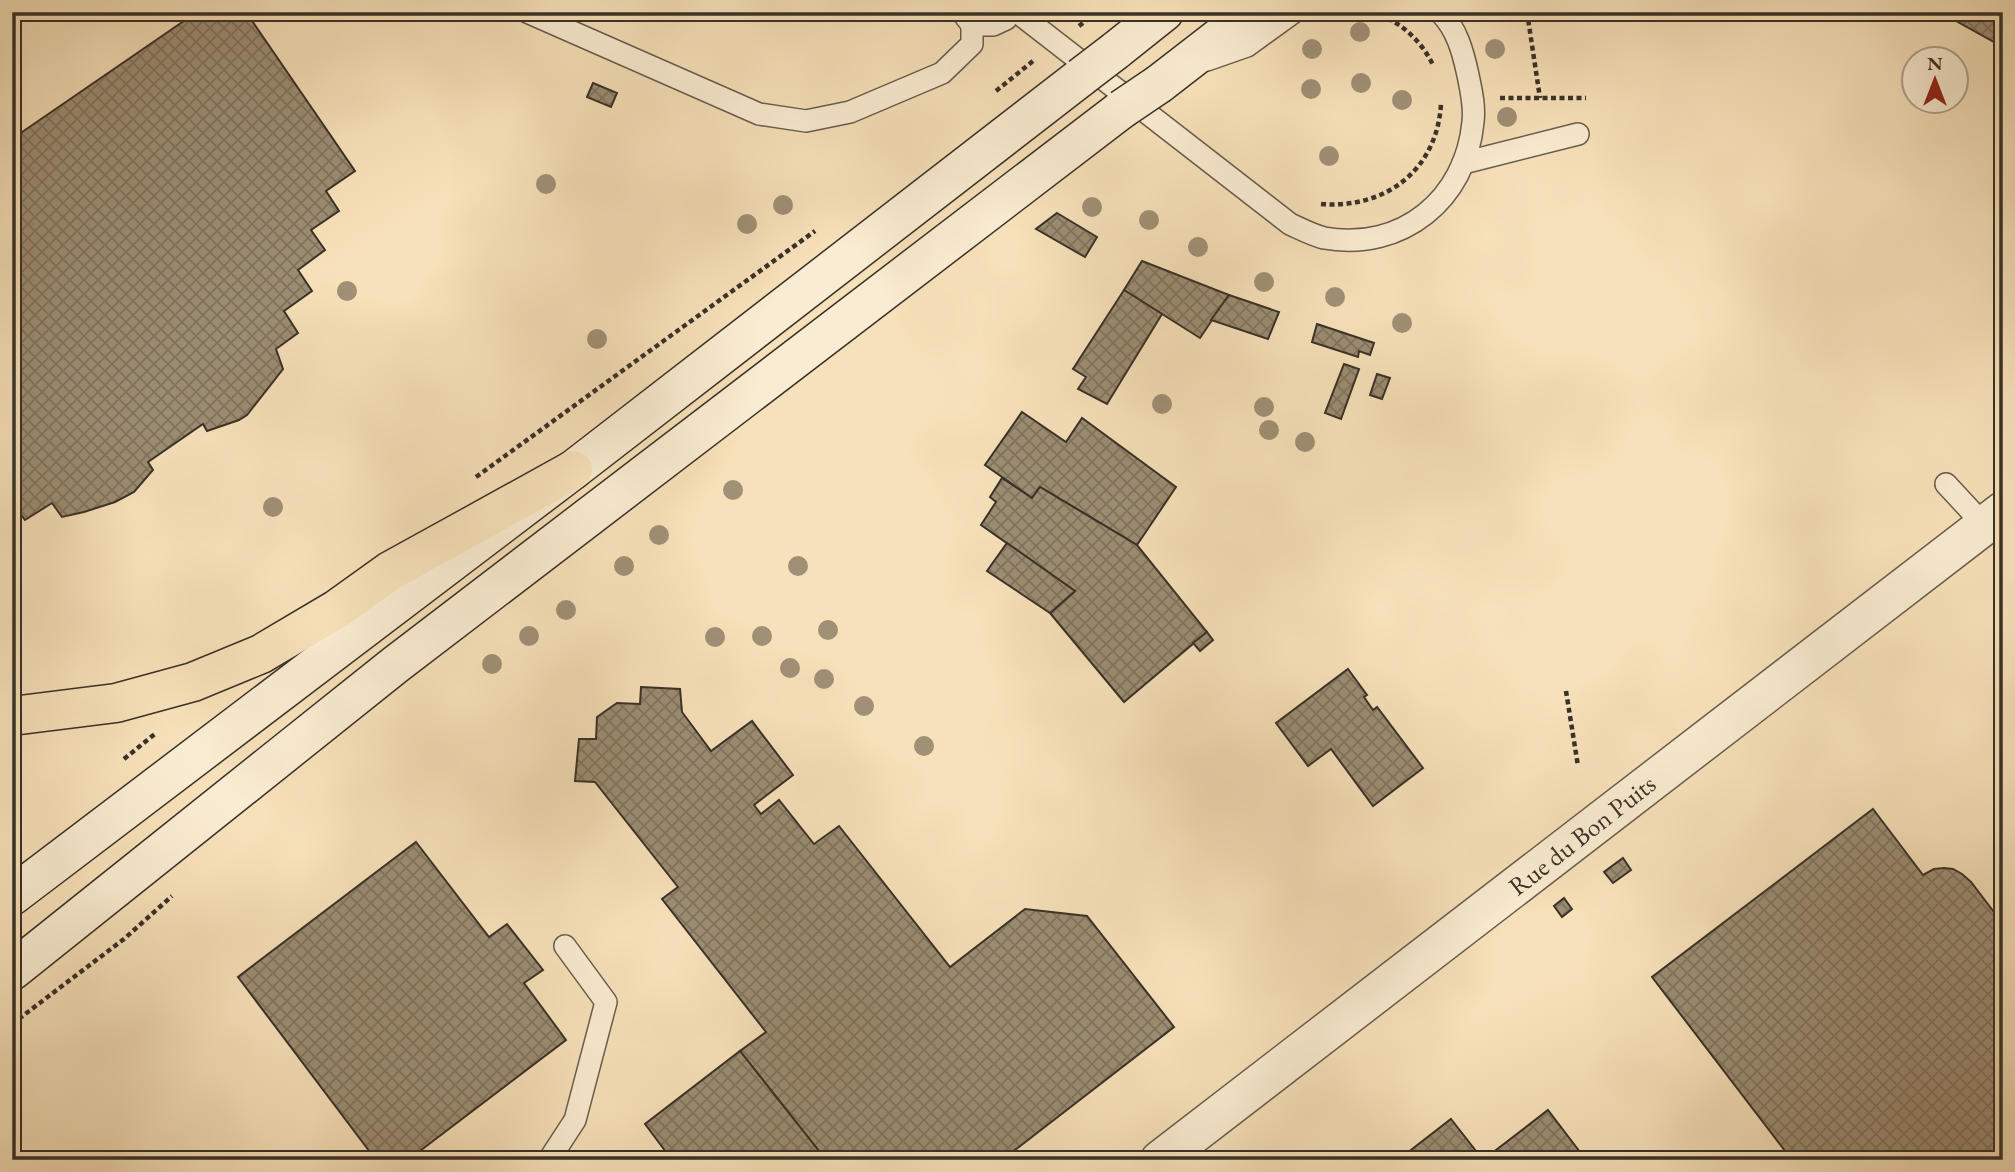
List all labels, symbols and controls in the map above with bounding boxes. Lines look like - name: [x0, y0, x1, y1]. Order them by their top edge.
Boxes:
- north arrow: [1899, 46, 1969, 116]
- text: N: [1927, 51, 1943, 76]
- street label: Rue du Bon Puits: [1502, 767, 1662, 903]

